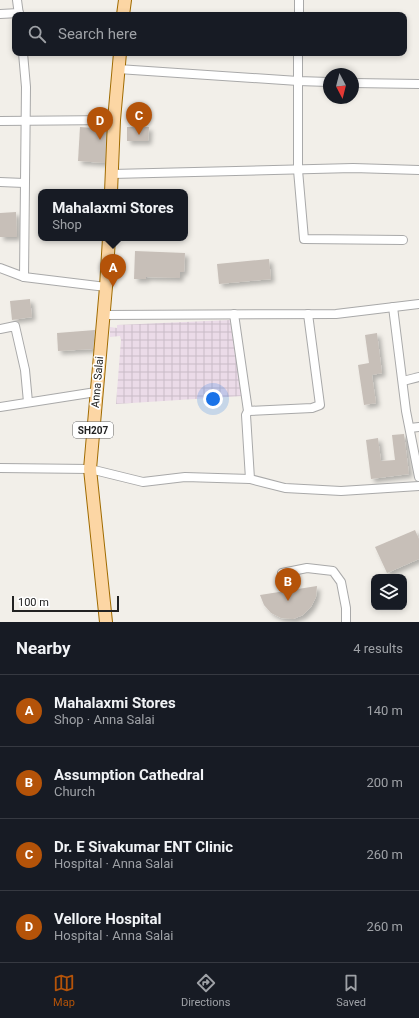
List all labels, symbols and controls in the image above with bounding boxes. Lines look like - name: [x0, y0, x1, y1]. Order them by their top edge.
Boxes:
- search box: [12, 12, 407, 56]
- icon: search: [26, 23, 48, 45]
- text: Search here: [58, 25, 137, 43]
- north arrow: [323, 68, 359, 104]
- pin: C: [126, 102, 152, 135]
- pin: D: [87, 107, 113, 140]
- popup: [38, 189, 188, 241]
- text: Mahalaxmi Stores: [52, 199, 174, 217]
- text: Shop: [52, 217, 82, 232]
- pin: A: [100, 254, 126, 287]
- street label: Anna Salai: [89, 356, 106, 408]
- your location: [203, 389, 223, 409]
- road number: SH207: [73, 422, 113, 438]
- pin: B: [275, 568, 301, 601]
- map controls: [371, 574, 407, 610]
- button: layers: [371, 574, 407, 610]
- scale bar: [12, 594, 119, 613]
- text: 100 m: [18, 596, 49, 609]
- text: Nearby: [16, 638, 71, 658]
- text: 4 results: [353, 641, 403, 656]
- text: Mahalaxmi Stores: [54, 694, 176, 712]
- text: A: [25, 703, 33, 718]
- text: 140 m: [366, 703, 403, 718]
- text: Shop · Anna Salai: [54, 712, 155, 727]
- text: Assumption Cathedral: [54, 766, 204, 784]
- text: B: [25, 775, 33, 790]
- text: 200 m: [366, 775, 403, 790]
- text: Church: [54, 784, 95, 799]
- text: Dr. E Sivakumar ENT Clinic: [54, 838, 233, 856]
- text: C: [25, 847, 33, 862]
- text: 260 m: [366, 847, 403, 862]
- text: Hospital · Anna Salai: [54, 856, 174, 871]
- text: Vellore Hospital: [54, 910, 161, 928]
- text: D: [25, 919, 33, 934]
- text: 260 m: [366, 919, 403, 934]
- text: Hospital · Anna Salai: [54, 928, 174, 943]
- tab: Map: [53, 972, 75, 1009]
- tab: Directions: [181, 972, 230, 1009]
- tab: Saved: [336, 972, 366, 1009]

